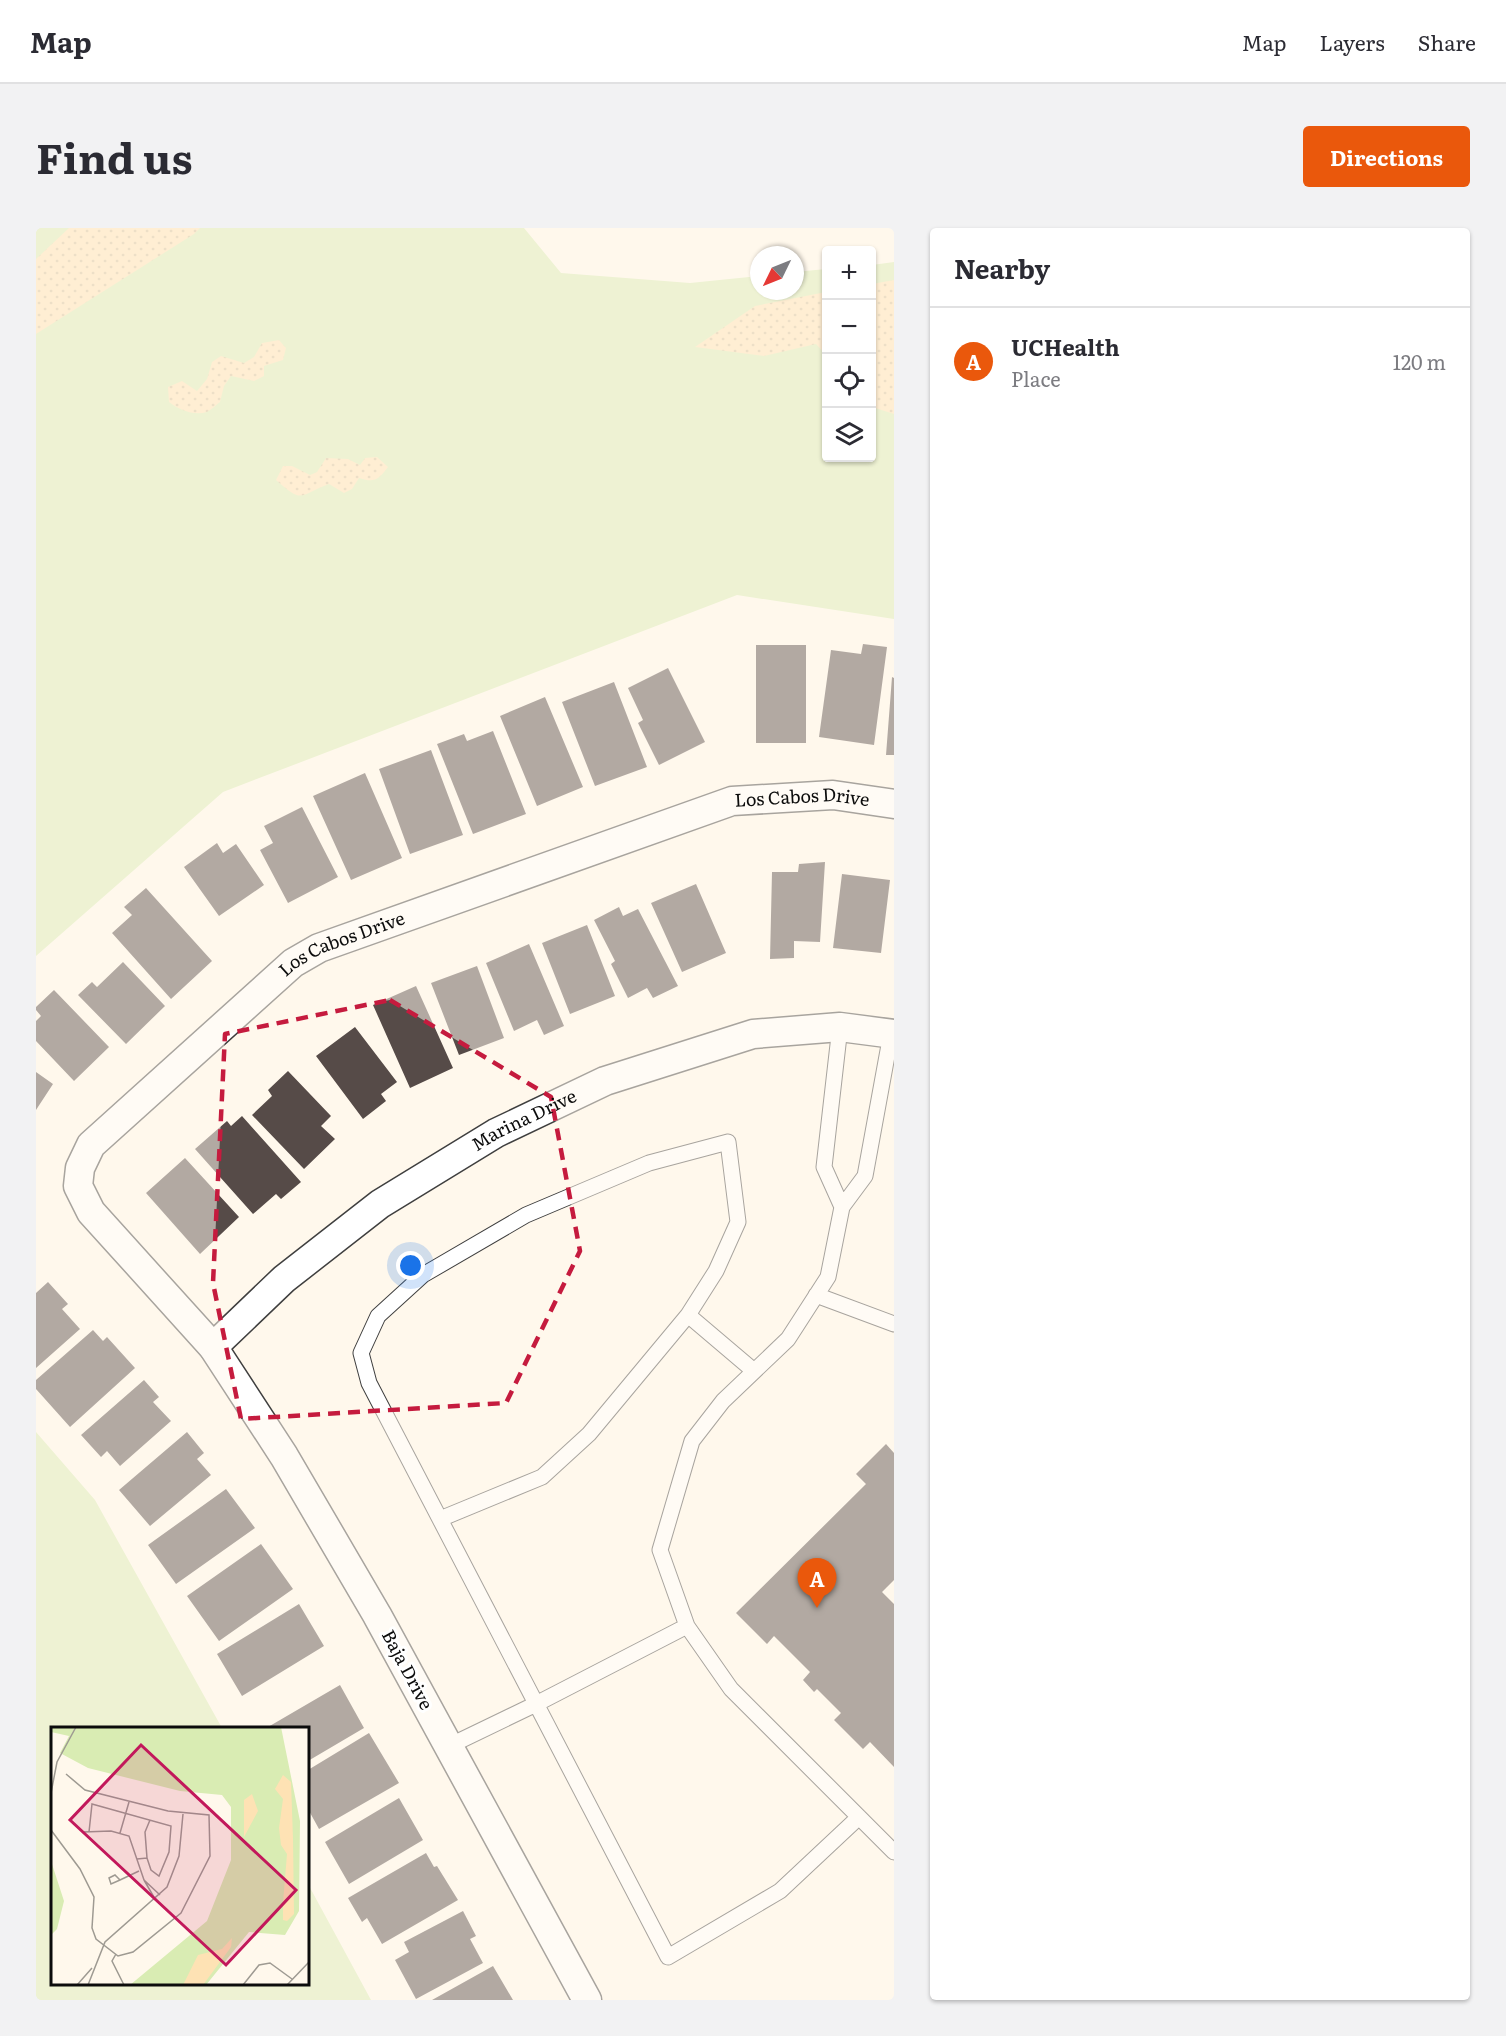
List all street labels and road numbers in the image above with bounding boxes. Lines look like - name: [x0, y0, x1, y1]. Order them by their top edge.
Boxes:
- street label: Los Cabos Drive: [734, 780, 872, 813]
- street label: Los Cabos Drive: [272, 904, 408, 982]
- street label: Marina Drive: [466, 1082, 581, 1157]
- street label: Baja Drive: [376, 1624, 441, 1714]

